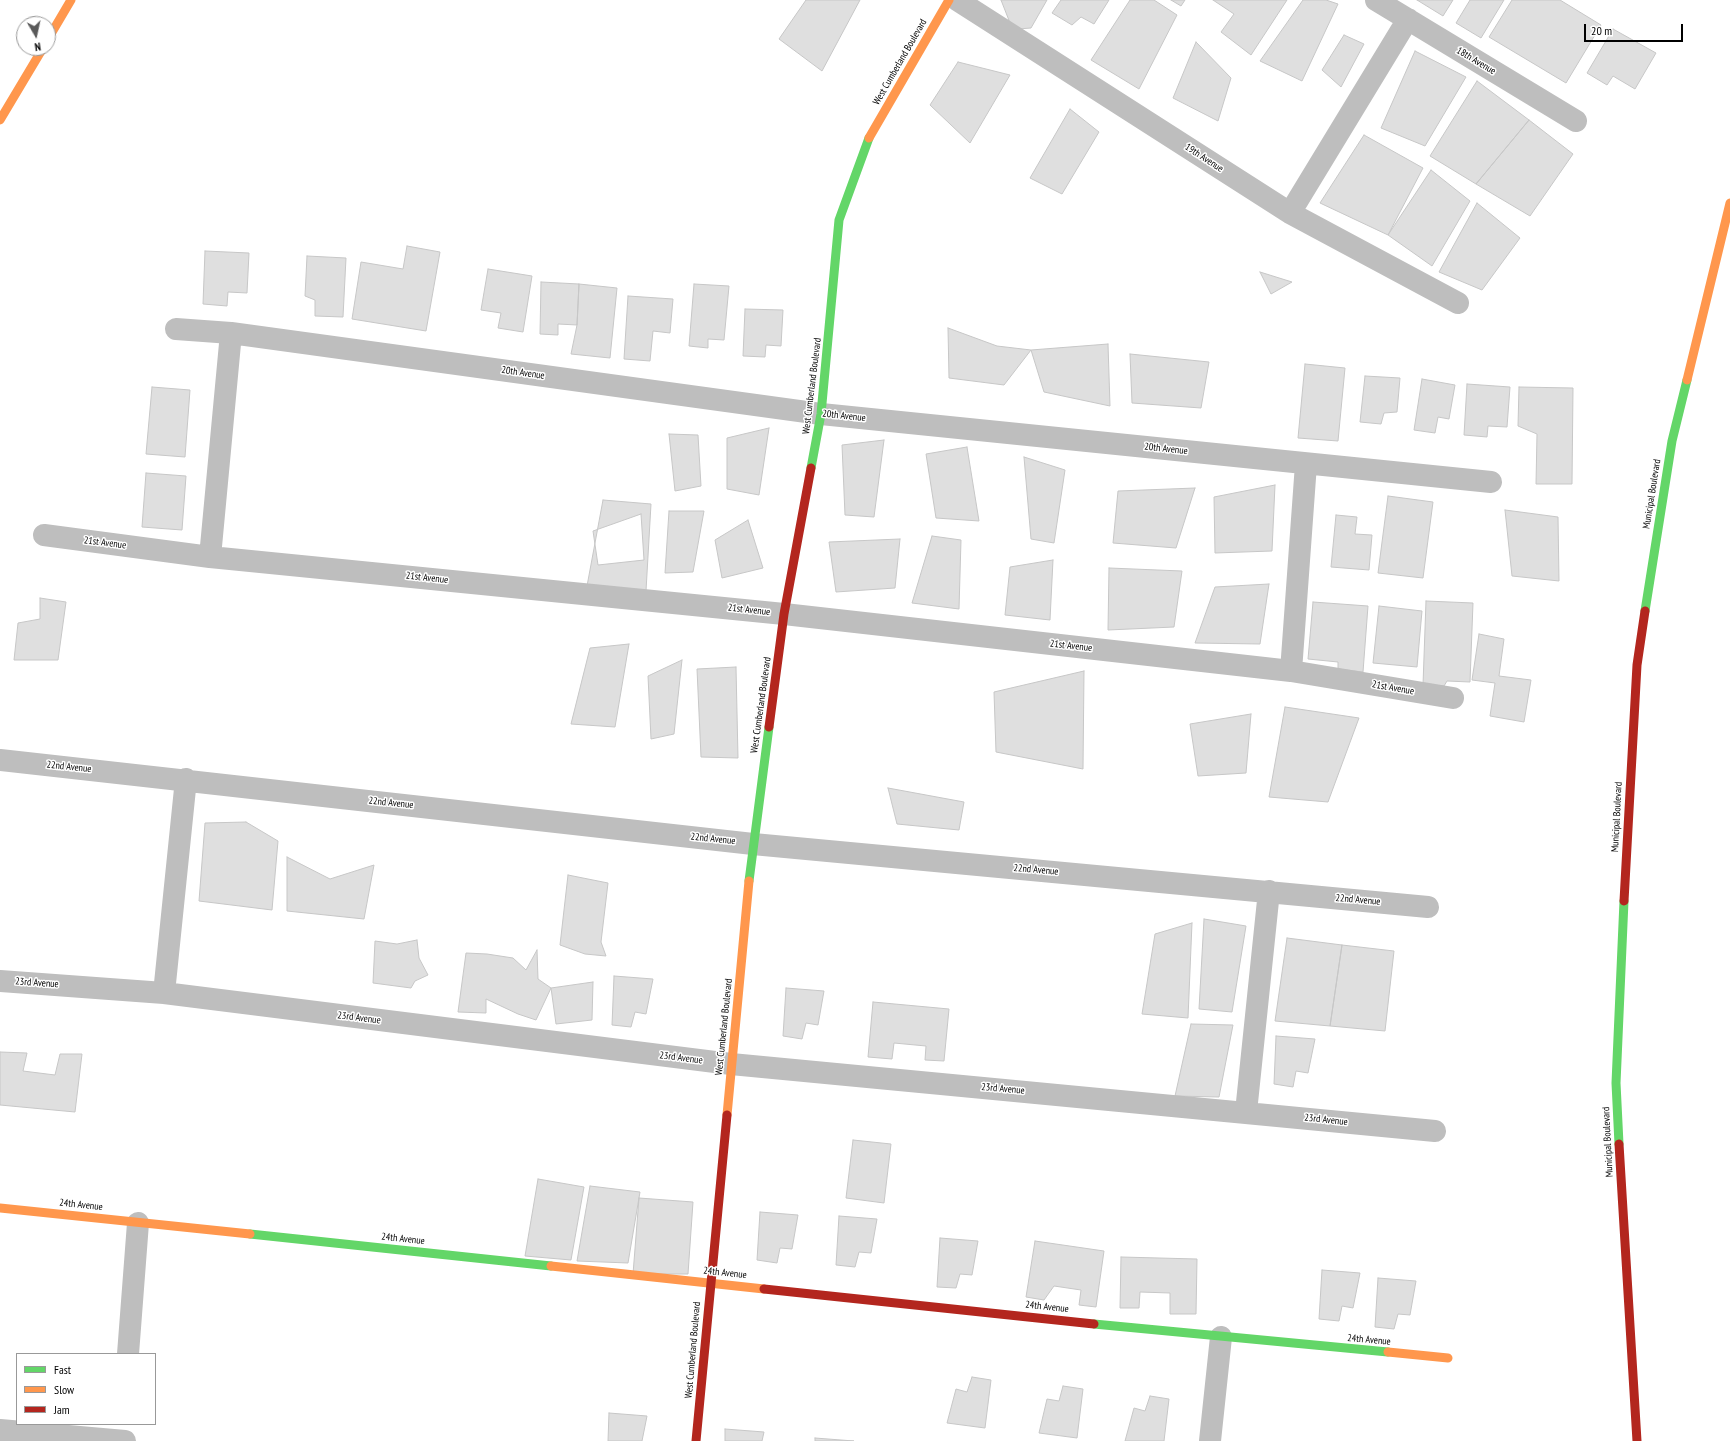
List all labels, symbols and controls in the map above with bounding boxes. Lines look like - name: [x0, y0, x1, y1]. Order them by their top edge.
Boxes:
- north arrow: [16, 16, 56, 56]
- scale bar: [1586, 16, 1685, 42]
- street label: West Cumberland Boulevard: [871, 17, 929, 107]
- text: 20 m: [1591, 23, 1612, 38]
- text: N: [34, 39, 42, 54]
- street label: 18th Avenue: [1454, 45, 1498, 77]
- street label: 19th Avenue: [1182, 141, 1226, 175]
- street label: West Cumberland Boulevard: [800, 337, 824, 435]
- street label: 20th Avenue: [501, 364, 545, 382]
- street label: 20th Avenue: [822, 408, 866, 424]
- street label: 20th Avenue: [1144, 441, 1188, 457]
- street label: Municipal Boulevard: [1641, 458, 1663, 530]
- street label: 21st Avenue: [83, 534, 127, 552]
- street label: 21st Avenue: [405, 570, 449, 586]
- street label: 21st Avenue: [727, 602, 771, 618]
- street label: 21st Avenue: [1049, 638, 1093, 654]
- street label: West Cumberland Boulevard: [748, 656, 774, 754]
- street label: 21st Avenue: [1371, 678, 1415, 698]
- street label: 22nd Avenue: [46, 759, 92, 775]
- street label: Municipal Boulevard: [1609, 782, 1625, 852]
- street label: 22nd Avenue: [368, 795, 414, 811]
- street label: 22nd Avenue: [690, 831, 736, 847]
- street label: 22nd Avenue: [1013, 862, 1059, 878]
- street label: 22nd Avenue: [1335, 892, 1381, 908]
- street label: 23rd Avenue: [15, 975, 59, 991]
- street label: West Cumberland Boulevard: [713, 978, 735, 1076]
- street label: 23rd Avenue: [337, 1009, 381, 1027]
- street label: 23rd Avenue: [659, 1049, 703, 1067]
- street label: 23rd Avenue: [981, 1081, 1025, 1097]
- street label: Municipal Boulevard: [1600, 1107, 1616, 1177]
- street label: 23rd Avenue: [1304, 1112, 1348, 1128]
- street label: 24th Avenue: [59, 1197, 103, 1213]
- street label: 24th Avenue: [381, 1231, 425, 1247]
- street label: 24th Avenue: [703, 1265, 747, 1281]
- street label: 24th Avenue: [1025, 1299, 1069, 1315]
- street label: West Cumberland Boulevard: [683, 1301, 703, 1399]
- street label: 24th Avenue: [1347, 1332, 1391, 1348]
- legend: [16, 1353, 156, 1425]
- text: Fast: [54, 1362, 71, 1377]
- text: Slow: [54, 1382, 74, 1397]
- text: Jam: [54, 1402, 70, 1417]

